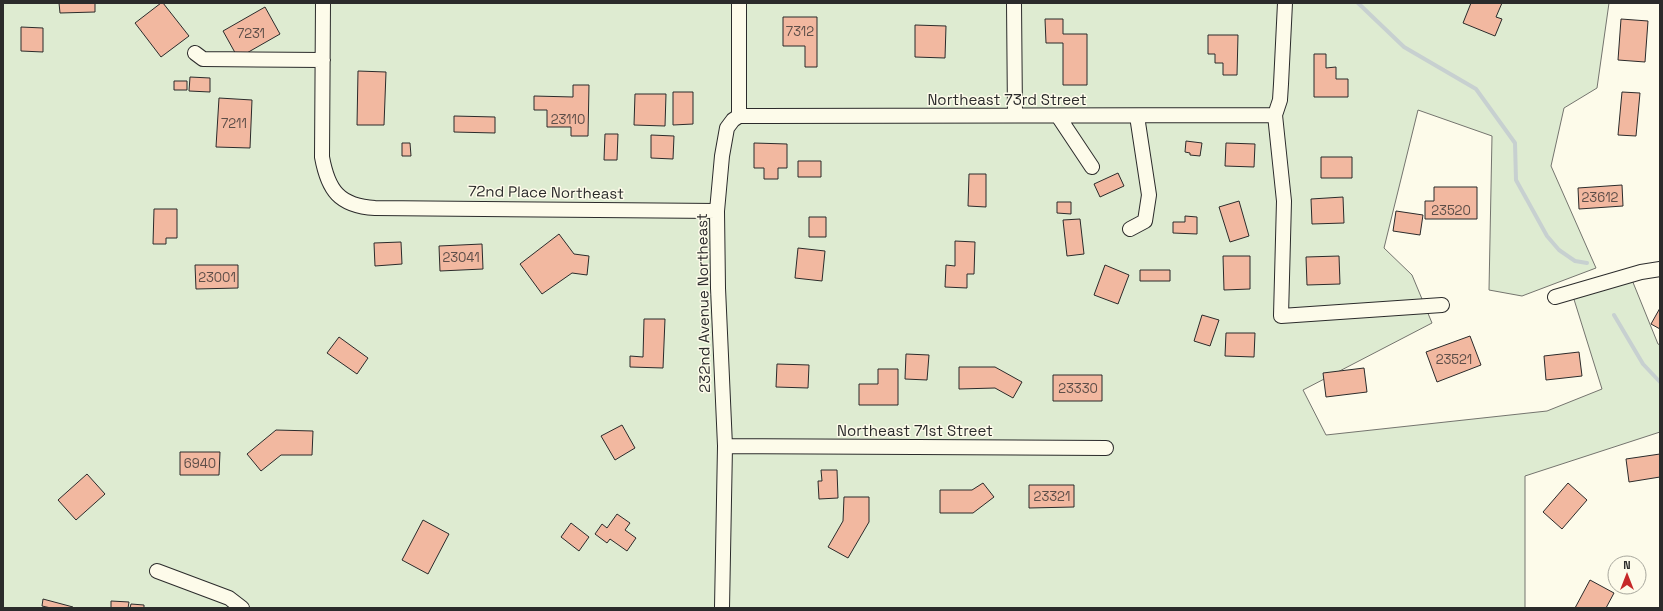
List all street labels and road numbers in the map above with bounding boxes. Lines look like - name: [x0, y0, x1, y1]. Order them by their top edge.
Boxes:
- street label: Northeast 73rd Street: [927, 90, 1087, 109]
- street label: 72nd Place Northeast: [468, 181, 624, 203]
- street label: 232nd Avenue Northeast: [692, 213, 714, 393]
- street label: Northeast 71st Street: [837, 421, 993, 440]

